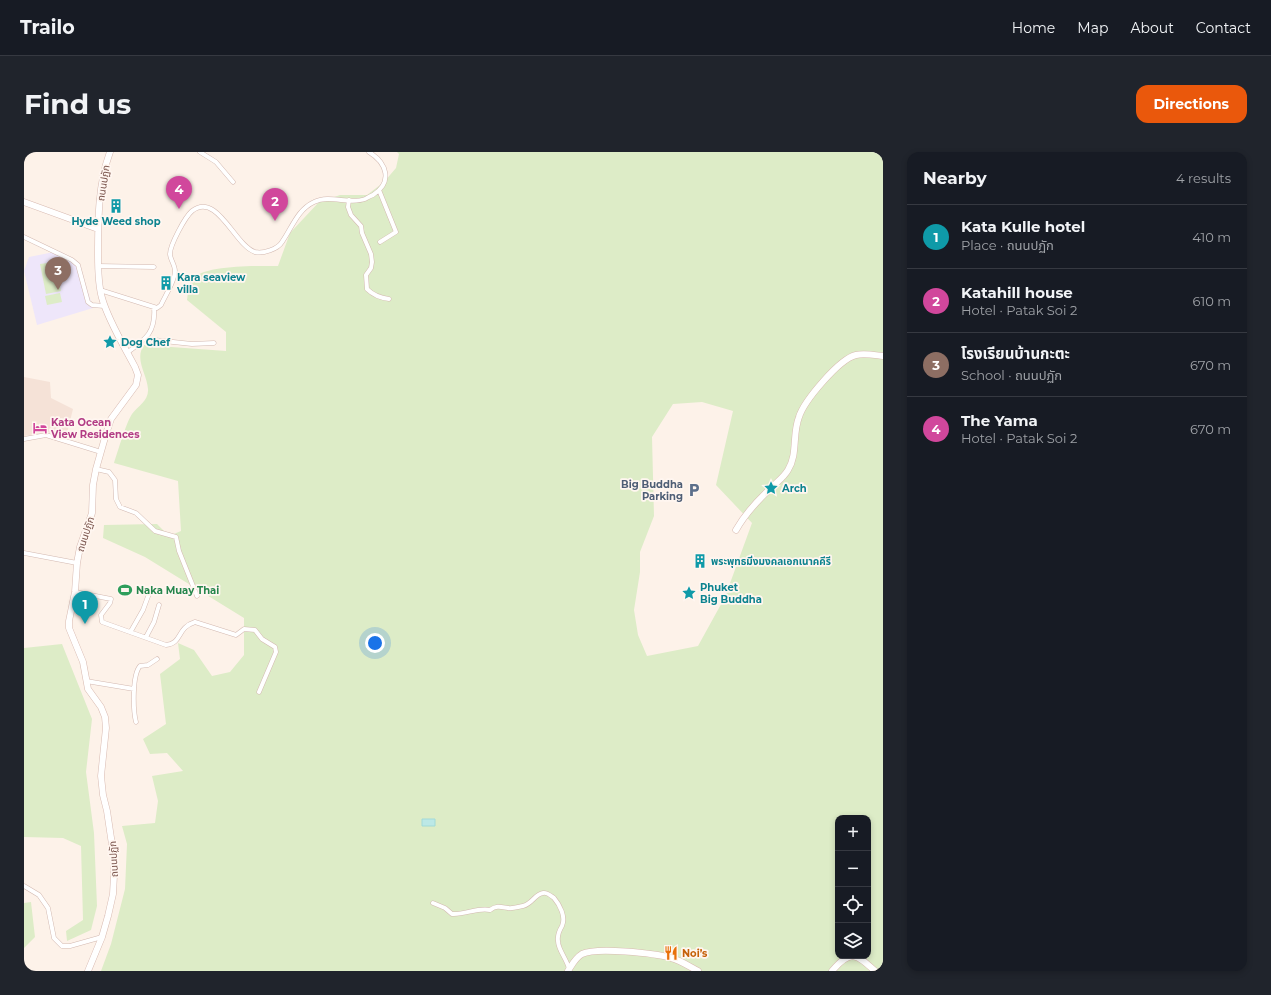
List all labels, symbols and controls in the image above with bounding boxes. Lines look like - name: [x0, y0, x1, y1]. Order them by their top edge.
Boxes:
- text: Trailo: [20, 16, 75, 39]
- text: Home: [1012, 19, 1055, 37]
- text: Map: [1077, 19, 1108, 37]
- text: About: [1130, 19, 1174, 37]
- text: Contact: [1196, 19, 1251, 37]
- button: Directions: [1136, 85, 1247, 123]
- text: Find us: [24, 87, 131, 121]
- street label: ถนนปฏัก: [94, 164, 113, 202]
- text: Nearby: [923, 168, 987, 188]
- text: 4 results: [1176, 170, 1231, 186]
- pin: 4: [166, 176, 192, 209]
- pin: 2: [262, 188, 288, 221]
- building icon: Hyde Weed shop: [108, 198, 124, 214]
- place label: Hyde Weed shop: [71, 215, 161, 228]
- text: Kata Kulle hotel: [961, 217, 1085, 236]
- text: 1: [933, 229, 939, 245]
- text: 410 m: [1192, 229, 1231, 245]
- text: Place · ถนนปฏัก: [961, 237, 1054, 253]
- pin: 3: [45, 257, 71, 290]
- place label: Kara seaview villa: [176, 271, 246, 296]
- building icon: Kara seaview villa: [158, 275, 174, 291]
- text: Katahill house: [961, 283, 1073, 302]
- text: 2: [932, 293, 940, 309]
- text: 610 m: [1193, 293, 1231, 309]
- text: Hotel · Patak Soi 2: [961, 302, 1077, 318]
- place icon: Dog Chef: [102, 334, 118, 350]
- place label: Dog Chef: [121, 336, 171, 349]
- text: โรงเรียนบ้านกะตะ: [961, 344, 1070, 363]
- text: 3: [932, 357, 940, 373]
- text: 670 m: [1190, 357, 1231, 373]
- text: School · ถนนปฏัก: [961, 367, 1062, 383]
- text: The Yama: [961, 411, 1038, 430]
- place label: Kata Ocean View Residences: [50, 416, 140, 441]
- hotel icon: Kata Ocean View Residences: [32, 420, 48, 436]
- text: 4: [932, 421, 940, 437]
- text: 670 m: [1190, 421, 1231, 437]
- text: Hotel · Patak Soi 2: [961, 430, 1077, 446]
- place label: Big Buddha Parking: [621, 478, 683, 503]
- place icon: Arch: [763, 480, 779, 496]
- parking icon: Big Buddha Parking: [686, 482, 702, 498]
- place label: Arch: [781, 482, 807, 495]
- street label: ถนนปฏัก: [74, 515, 97, 553]
- building icon: พระพุทธมิ่งมงคลเอกเนาคคีรี: [692, 553, 708, 569]
- place label: พระพุทธมิ่งมงคลเอกเนาคคีรี: [711, 555, 831, 568]
- place label: Phuket Big Buddha: [700, 581, 762, 606]
- sports icon: Naka Muay Thai: [117, 582, 133, 598]
- place label: Naka Muay Thai: [136, 584, 219, 597]
- place icon: Phuket Big Buddha: [681, 585, 697, 601]
- pin: 1: [72, 591, 98, 624]
- your location: [365, 633, 385, 653]
- map controls: [835, 815, 871, 959]
- button: +: [835, 815, 871, 851]
- street label: ถนนปฏัก: [106, 840, 121, 877]
- button: −: [835, 851, 871, 887]
- button: locate: [835, 887, 871, 923]
- button: layers: [835, 923, 871, 959]
- restaurant icon: Noi’s: [663, 945, 679, 961]
- place label: Noi’s: [682, 947, 708, 960]

